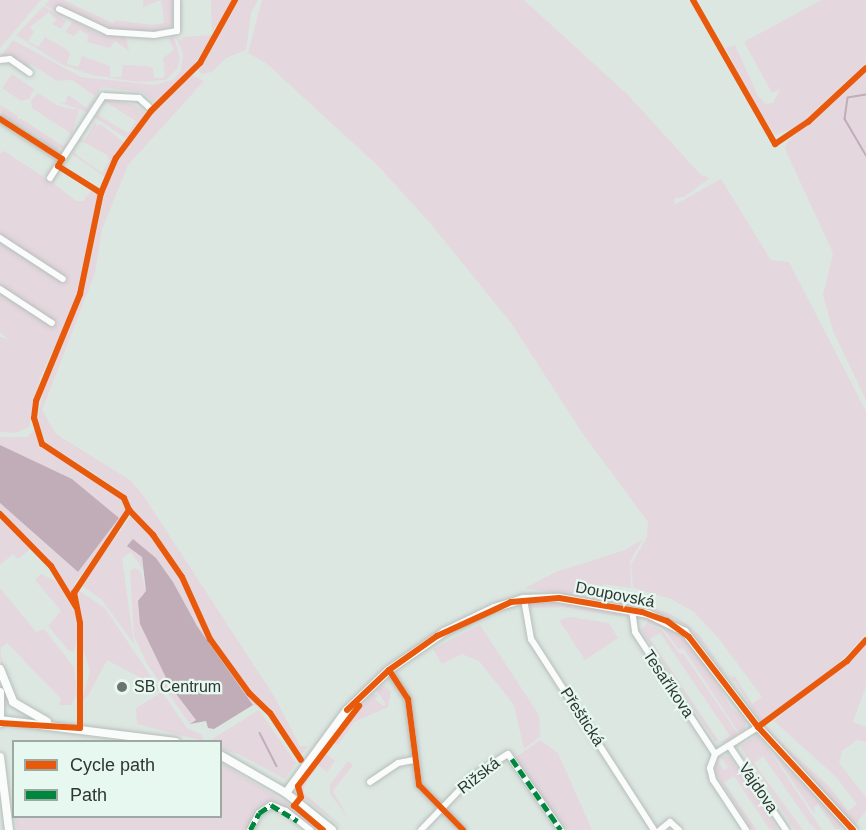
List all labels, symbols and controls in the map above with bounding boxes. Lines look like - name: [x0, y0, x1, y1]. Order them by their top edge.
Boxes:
- street label: Doupovská: [574, 578, 656, 612]
- street label: Tesaříkova: [638, 647, 698, 721]
- place label: SB Centrum: [134, 677, 221, 697]
- marker: SB Centrum: [115, 680, 129, 694]
- street label: Přeštická: [556, 684, 608, 750]
- legend: [12, 740, 222, 818]
- street label: Rižská: [454, 754, 504, 798]
- text: Cycle path: [70, 755, 155, 775]
- street label: Vajdova: [734, 759, 782, 817]
- text: Path: [70, 785, 107, 805]

